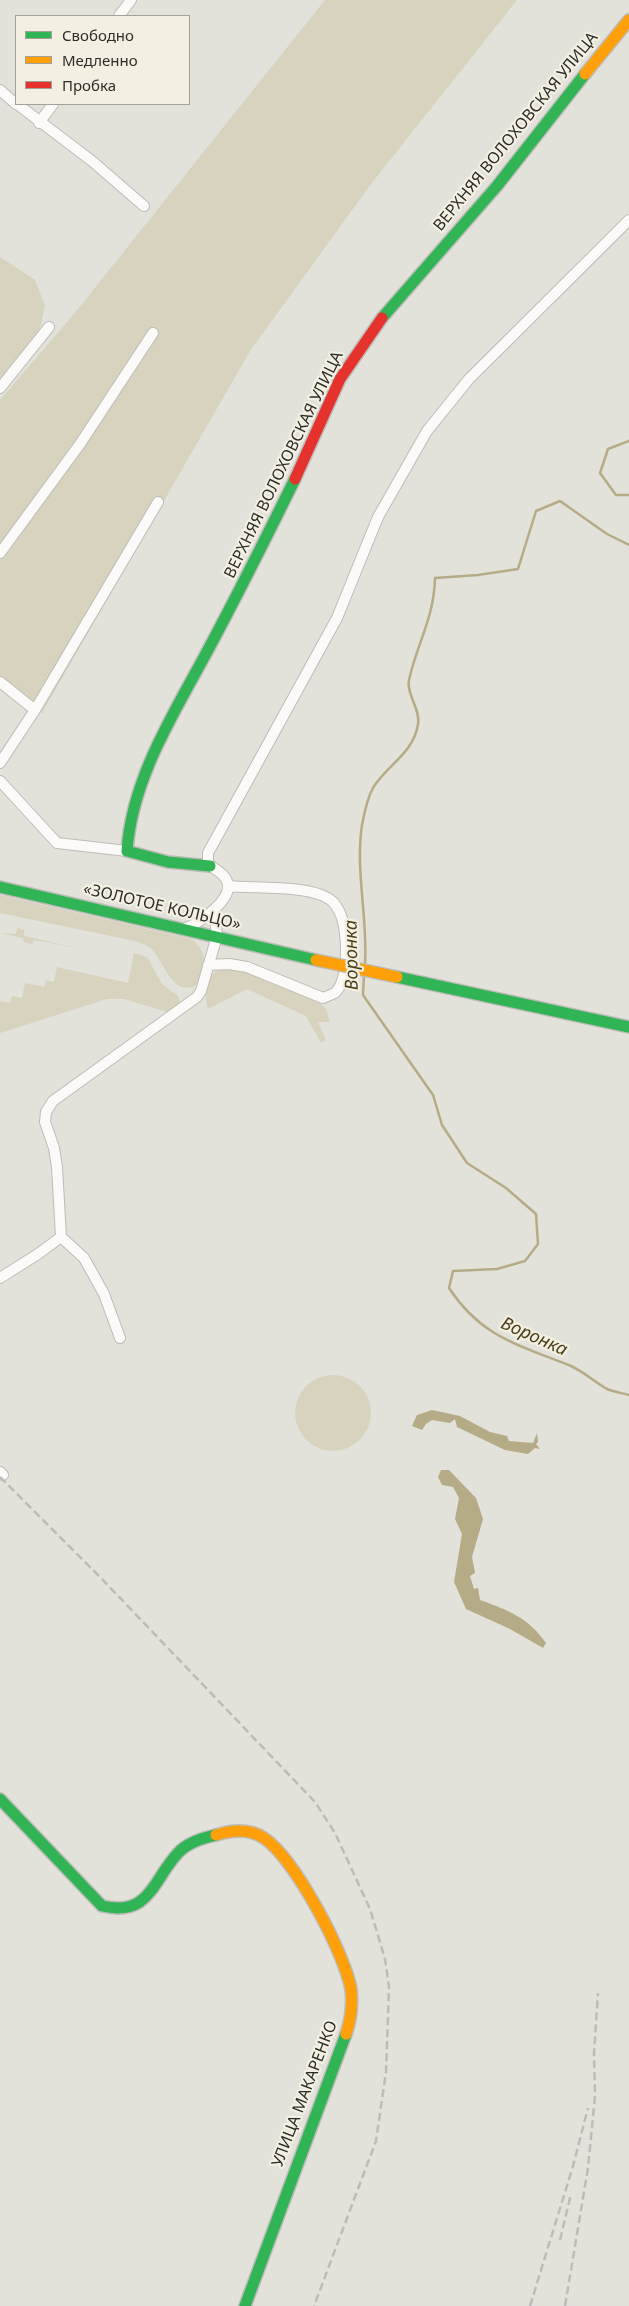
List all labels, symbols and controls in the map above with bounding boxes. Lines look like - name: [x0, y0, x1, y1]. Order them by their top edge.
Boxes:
- legend: [15, 15, 190, 105]
- text: Свободно: [62, 25, 134, 45]
- street label: ВЕРХНЯЯ ВОЛОХОВСКАЯ УЛИЦА: [430, 29, 602, 235]
- text: Медленно: [62, 50, 138, 70]
- text: Пробка: [62, 75, 116, 95]
- street label: ВЕРХНЯЯ ВОЛОХОВСКАЯ УЛИЦА: [221, 348, 347, 582]
- street label: «ЗОЛОТОЕ КОЛЬЦО»: [81, 880, 243, 934]
- water label: Воронка: [341, 920, 363, 990]
- water label: Воронка: [498, 1313, 570, 1361]
- street label: УЛИЦА МАКАРЕНКО: [268, 2018, 342, 2170]

